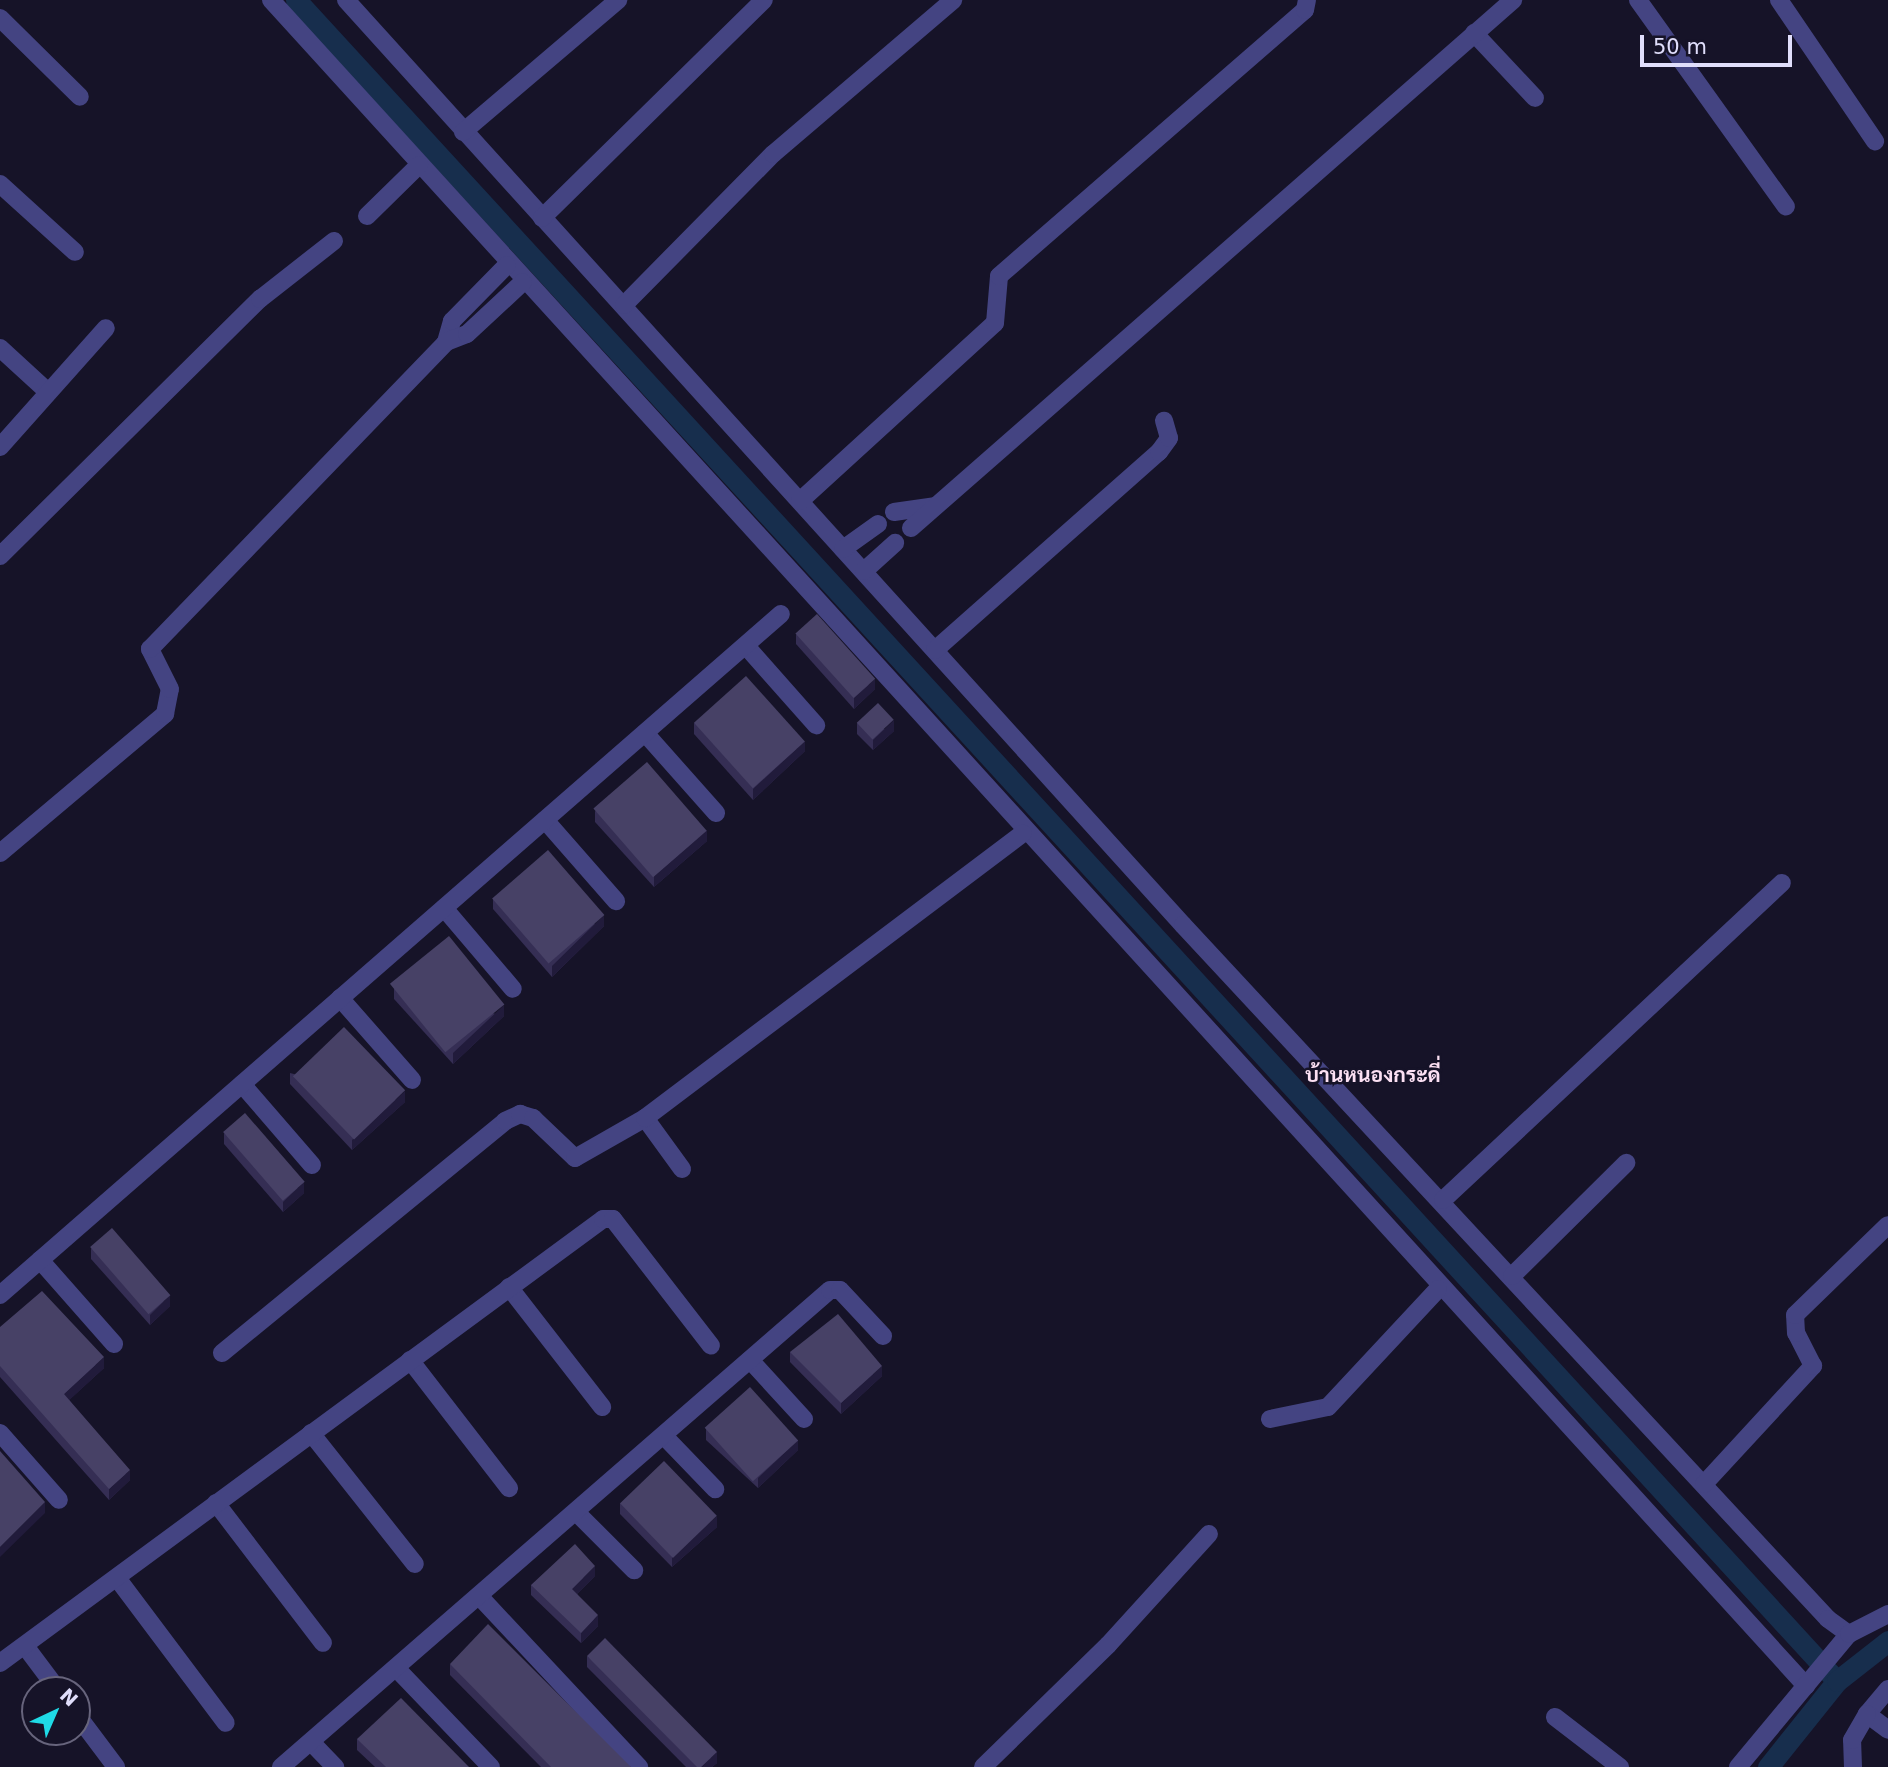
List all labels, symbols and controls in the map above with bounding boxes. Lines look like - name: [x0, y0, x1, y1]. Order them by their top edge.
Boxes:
- scale bar: [1643, 21, 1795, 65]
- text: 50 m: [1653, 35, 1707, 59]
- district label: บ้านหนองกระดี่: [1305, 1062, 1441, 1088]
- north arrow: [21, 1676, 91, 1746]
- text: N: [56, 1684, 83, 1711]

